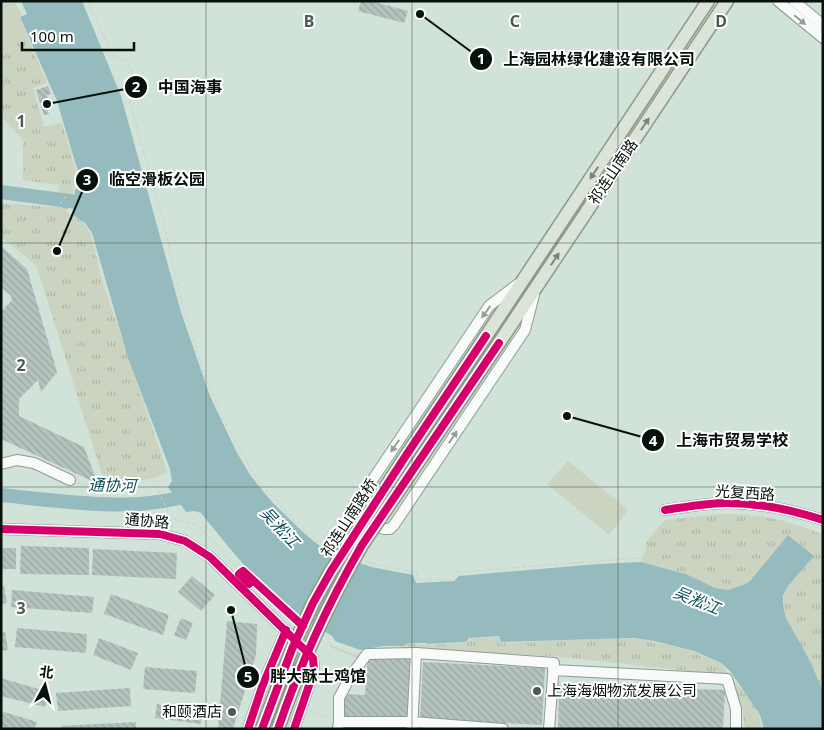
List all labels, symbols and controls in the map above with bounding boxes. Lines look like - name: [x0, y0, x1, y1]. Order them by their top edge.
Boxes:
- text: B: [304, 10, 314, 32]
- text: C: [510, 10, 520, 32]
- text: D: [715, 10, 727, 32]
- one-way arrow: [793, 14, 806, 25]
- scale bar: [22, 20, 135, 52]
- text: 100 m: [30, 26, 74, 46]
- callout: 上海园林绿化建设有限公司: [468, 43, 705, 74]
- text: 1: [477, 48, 485, 68]
- text: 上海园林绿化建设有限公司: [503, 48, 695, 70]
- callout: 中国海事: [123, 71, 232, 102]
- text: 2: [132, 76, 141, 96]
- text: 中国海事: [158, 76, 222, 98]
- text: 1: [16, 110, 26, 132]
- one-way arrow: [640, 117, 650, 130]
- street label: 祁连山南路: [583, 135, 641, 208]
- callout: 临空滑板公园: [74, 164, 215, 195]
- one-way arrow: [589, 166, 599, 180]
- text: 临空滑板公园: [109, 168, 205, 190]
- text: 3: [83, 169, 91, 189]
- one-way arrow: [550, 252, 560, 266]
- one-way arrow: [481, 305, 491, 318]
- text: 2: [16, 354, 26, 376]
- callout: 上海市贸易学校: [641, 425, 798, 456]
- text: 上海市贸易学校: [676, 429, 789, 451]
- text: 4: [649, 430, 658, 450]
- one-way arrow: [448, 431, 458, 444]
- one-way arrow: [390, 440, 400, 453]
- water label: 通协河: [88, 474, 139, 496]
- street label: 祁连山南路桥: [315, 474, 381, 561]
- street label: 光复西路: [714, 480, 776, 504]
- water label: 吴淞江: [256, 502, 306, 554]
- street label: 通协路: [124, 508, 170, 532]
- water label: 吴淞江: [671, 581, 725, 620]
- text: 3: [16, 597, 26, 619]
- north arrow: [20, 660, 70, 710]
- text: 北: [39, 661, 55, 682]
- callout: 胖大酥士鸡馆: [235, 661, 376, 692]
- text: 胖大酥士鸡馆: [270, 665, 366, 687]
- text: 5: [244, 666, 252, 686]
- place label: 上海海烟物流发展公司: [547, 680, 697, 700]
- marker: 上海海烟物流发展公司: [531, 685, 543, 697]
- place label: 和颐酒店: [162, 701, 222, 721]
- marker: 和颐酒店: [226, 706, 238, 718]

